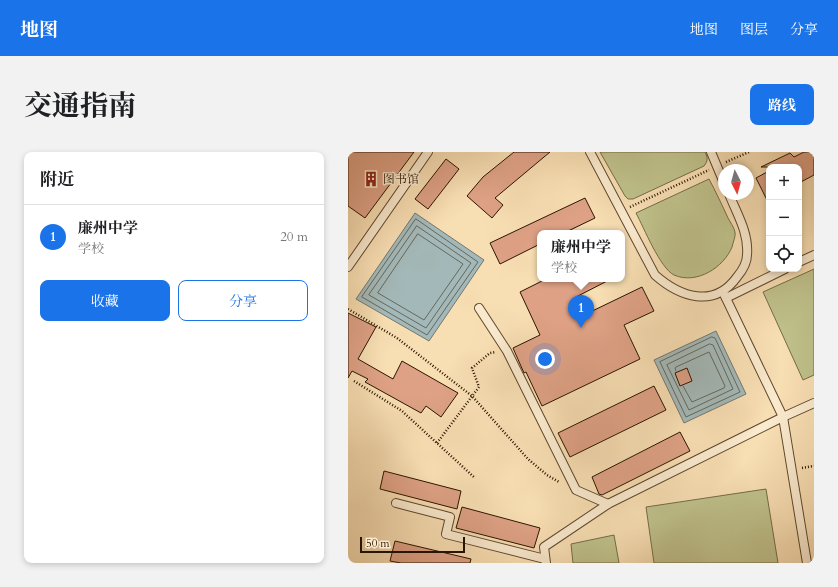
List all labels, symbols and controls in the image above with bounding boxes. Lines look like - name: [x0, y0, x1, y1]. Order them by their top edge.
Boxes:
- text: 地图: [20, 17, 58, 43]
- text: 地图: [690, 20, 718, 39]
- text: 图层: [740, 20, 768, 39]
- text: 分享: [790, 20, 818, 39]
- button: 路线: [750, 84, 814, 125]
- text: 交通指南: [24, 87, 136, 125]
- north arrow: [718, 164, 754, 200]
- map controls: [766, 164, 802, 272]
- button: +: [766, 164, 802, 200]
- text: 附近: [40, 168, 74, 191]
- building icon: 图书馆: [362, 170, 380, 188]
- place label: 图书馆: [383, 171, 419, 187]
- button: −: [766, 200, 802, 236]
- text: 廉州中学: [78, 218, 138, 238]
- text: 1: [50, 228, 56, 246]
- text: 20 m: [280, 228, 308, 246]
- popup: [537, 230, 625, 282]
- button: locate: [766, 236, 802, 272]
- text: 廉州中学: [551, 237, 611, 257]
- text: 学校: [78, 240, 104, 258]
- text: 学校: [551, 259, 577, 277]
- button: 收藏: [40, 280, 170, 321]
- button: 分享: [178, 280, 308, 321]
- pin: 1: [568, 295, 594, 328]
- your location: [535, 349, 555, 369]
- scale bar: [360, 535, 465, 554]
- text: 50 m: [366, 536, 390, 551]

